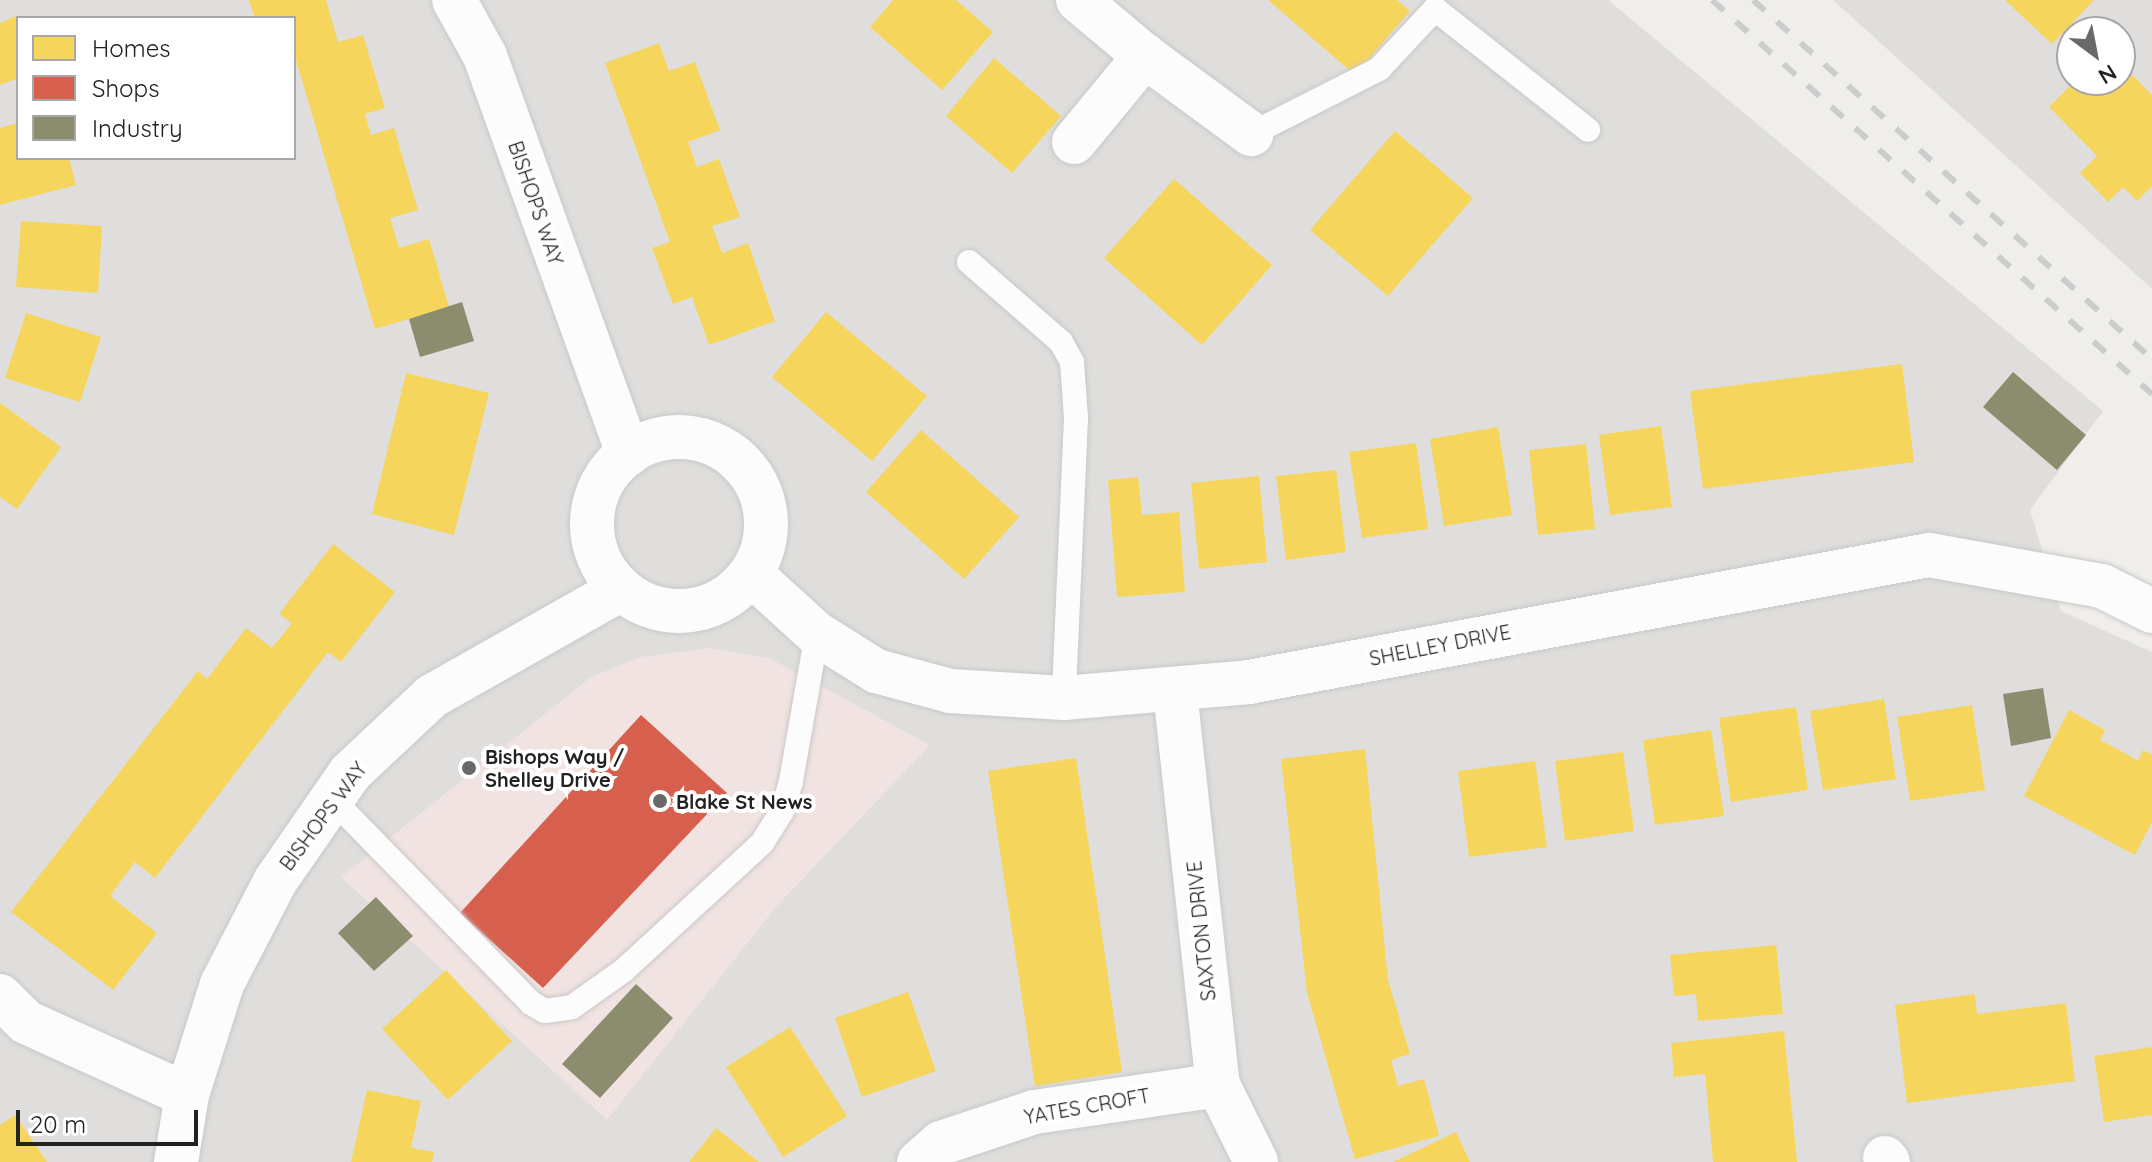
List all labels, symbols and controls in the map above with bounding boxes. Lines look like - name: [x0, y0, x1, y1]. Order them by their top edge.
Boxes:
- legend: [16, 16, 296, 160]
- north arrow: [2056, 16, 2136, 96]
- text: Homes: [92, 33, 170, 63]
- text: N: [2093, 58, 2122, 91]
- text: Shops: [92, 73, 159, 103]
- text: Industry: [92, 113, 183, 143]
- street label: BISHOPS WAY: [504, 138, 568, 268]
- street label: SHELLEY DRIVE: [1367, 620, 1513, 670]
- place label: Bishops Way / Shelley Drive: [485, 744, 624, 791]
- street label: BISHOPS WAY: [274, 757, 372, 875]
- marker: Bishops Way / Shelley Drive: [460, 759, 478, 777]
- place label: Blake St News: [676, 789, 812, 813]
- marker: Blake St News: [651, 792, 669, 810]
- street label: SAXTON DRIVE: [1182, 860, 1220, 1002]
- street label: YATES CROFT: [1022, 1083, 1152, 1129]
- scale bar: [20, 1094, 202, 1144]
- text: 20 m: [30, 1109, 86, 1139]

